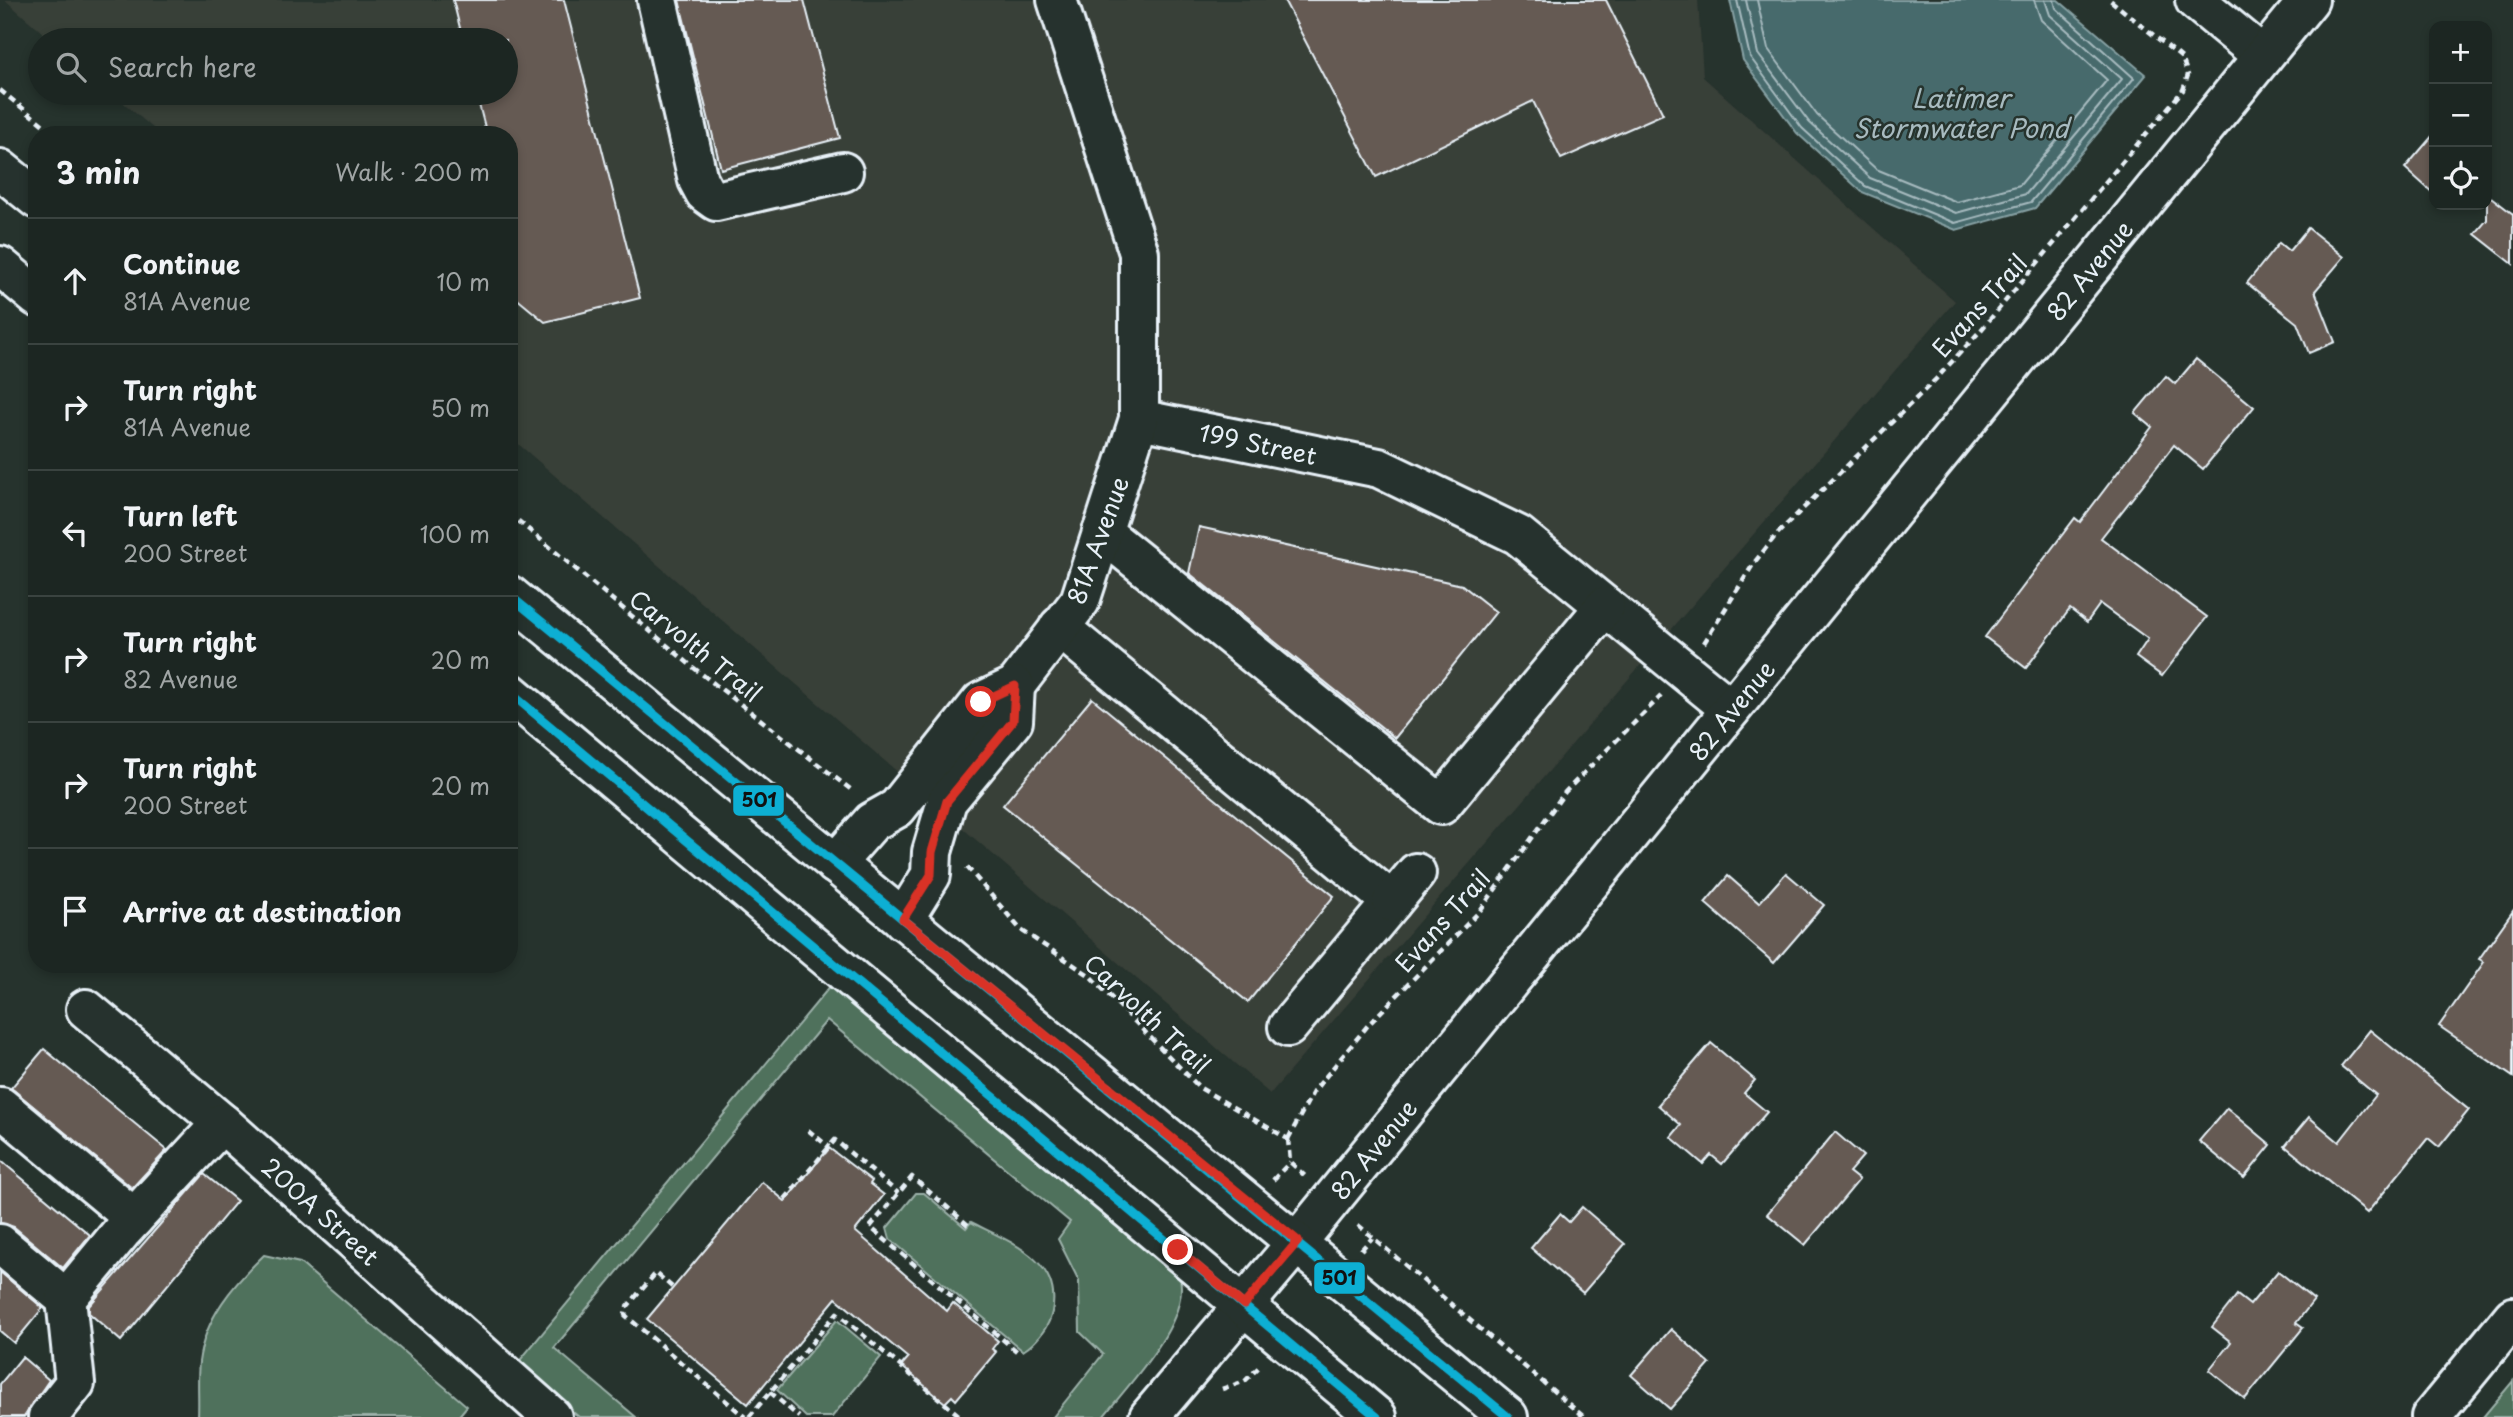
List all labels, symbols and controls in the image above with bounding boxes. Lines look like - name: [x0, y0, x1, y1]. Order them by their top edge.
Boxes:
- map controls: [2429, 21, 2492, 210]
- button: +: [2429, 21, 2492, 84]
- search box: [28, 28, 518, 105]
- text: Search here: [108, 47, 257, 86]
- icon: search: [52, 48, 90, 86]
- water label: Latimer Stormwater Pond: [1853, 78, 2073, 147]
- button: −: [2429, 84, 2492, 147]
- button: locate: [2429, 147, 2492, 210]
- text: 3 min: [56, 149, 141, 194]
- text: Walk · 200 m: [335, 154, 490, 189]
- street label: 82 Avenue: [2037, 212, 2141, 328]
- text: Continue: [123, 244, 240, 283]
- street label: Evans Trail: [1923, 245, 2035, 365]
- icon: ahead: [56, 262, 94, 300]
- text: 10 m: [436, 264, 490, 299]
- text: 81A Avenue: [123, 283, 251, 318]
- text: Turn right: [123, 370, 257, 409]
- icon: right: [56, 388, 94, 426]
- text: 50 m: [430, 390, 490, 425]
- text: 81A Avenue: [123, 409, 251, 444]
- street label: 199 Street: [1196, 413, 1320, 473]
- street label: 81A Avenue: [1057, 471, 1137, 609]
- text: Turn left: [123, 496, 238, 535]
- icon: left: [56, 514, 94, 552]
- text: 100 m: [420, 516, 490, 551]
- text: 200 Street: [123, 535, 247, 570]
- street label: Carvolth Trail: [622, 580, 770, 710]
- text: Turn right: [123, 622, 257, 661]
- icon: right: [56, 640, 94, 678]
- text: 20 m: [431, 642, 490, 677]
- street label: 82 Avenue: [1679, 652, 1783, 768]
- text: 82 Avenue: [123, 661, 238, 696]
- route start: [965, 686, 996, 717]
- text: Turn right: [123, 748, 257, 787]
- icon: right: [56, 766, 94, 804]
- text: 20 m: [431, 768, 490, 803]
- line badge: 501: [732, 784, 785, 817]
- text: 501: [741, 785, 777, 813]
- text: 200 Street: [123, 787, 247, 822]
- street label: Evans Trail: [1386, 860, 1498, 980]
- icon: arrive: [56, 892, 94, 930]
- text: Arrive at destination: [123, 892, 402, 931]
- street label: Carvolth Trail: [1077, 945, 1219, 1081]
- street label: 82 Avenue: [1321, 1091, 1425, 1207]
- street label: 200A Street: [254, 1149, 388, 1274]
- route end: [1162, 1234, 1193, 1265]
- line badge: 501: [1313, 1261, 1366, 1295]
- text: 501: [1321, 1263, 1357, 1291]

